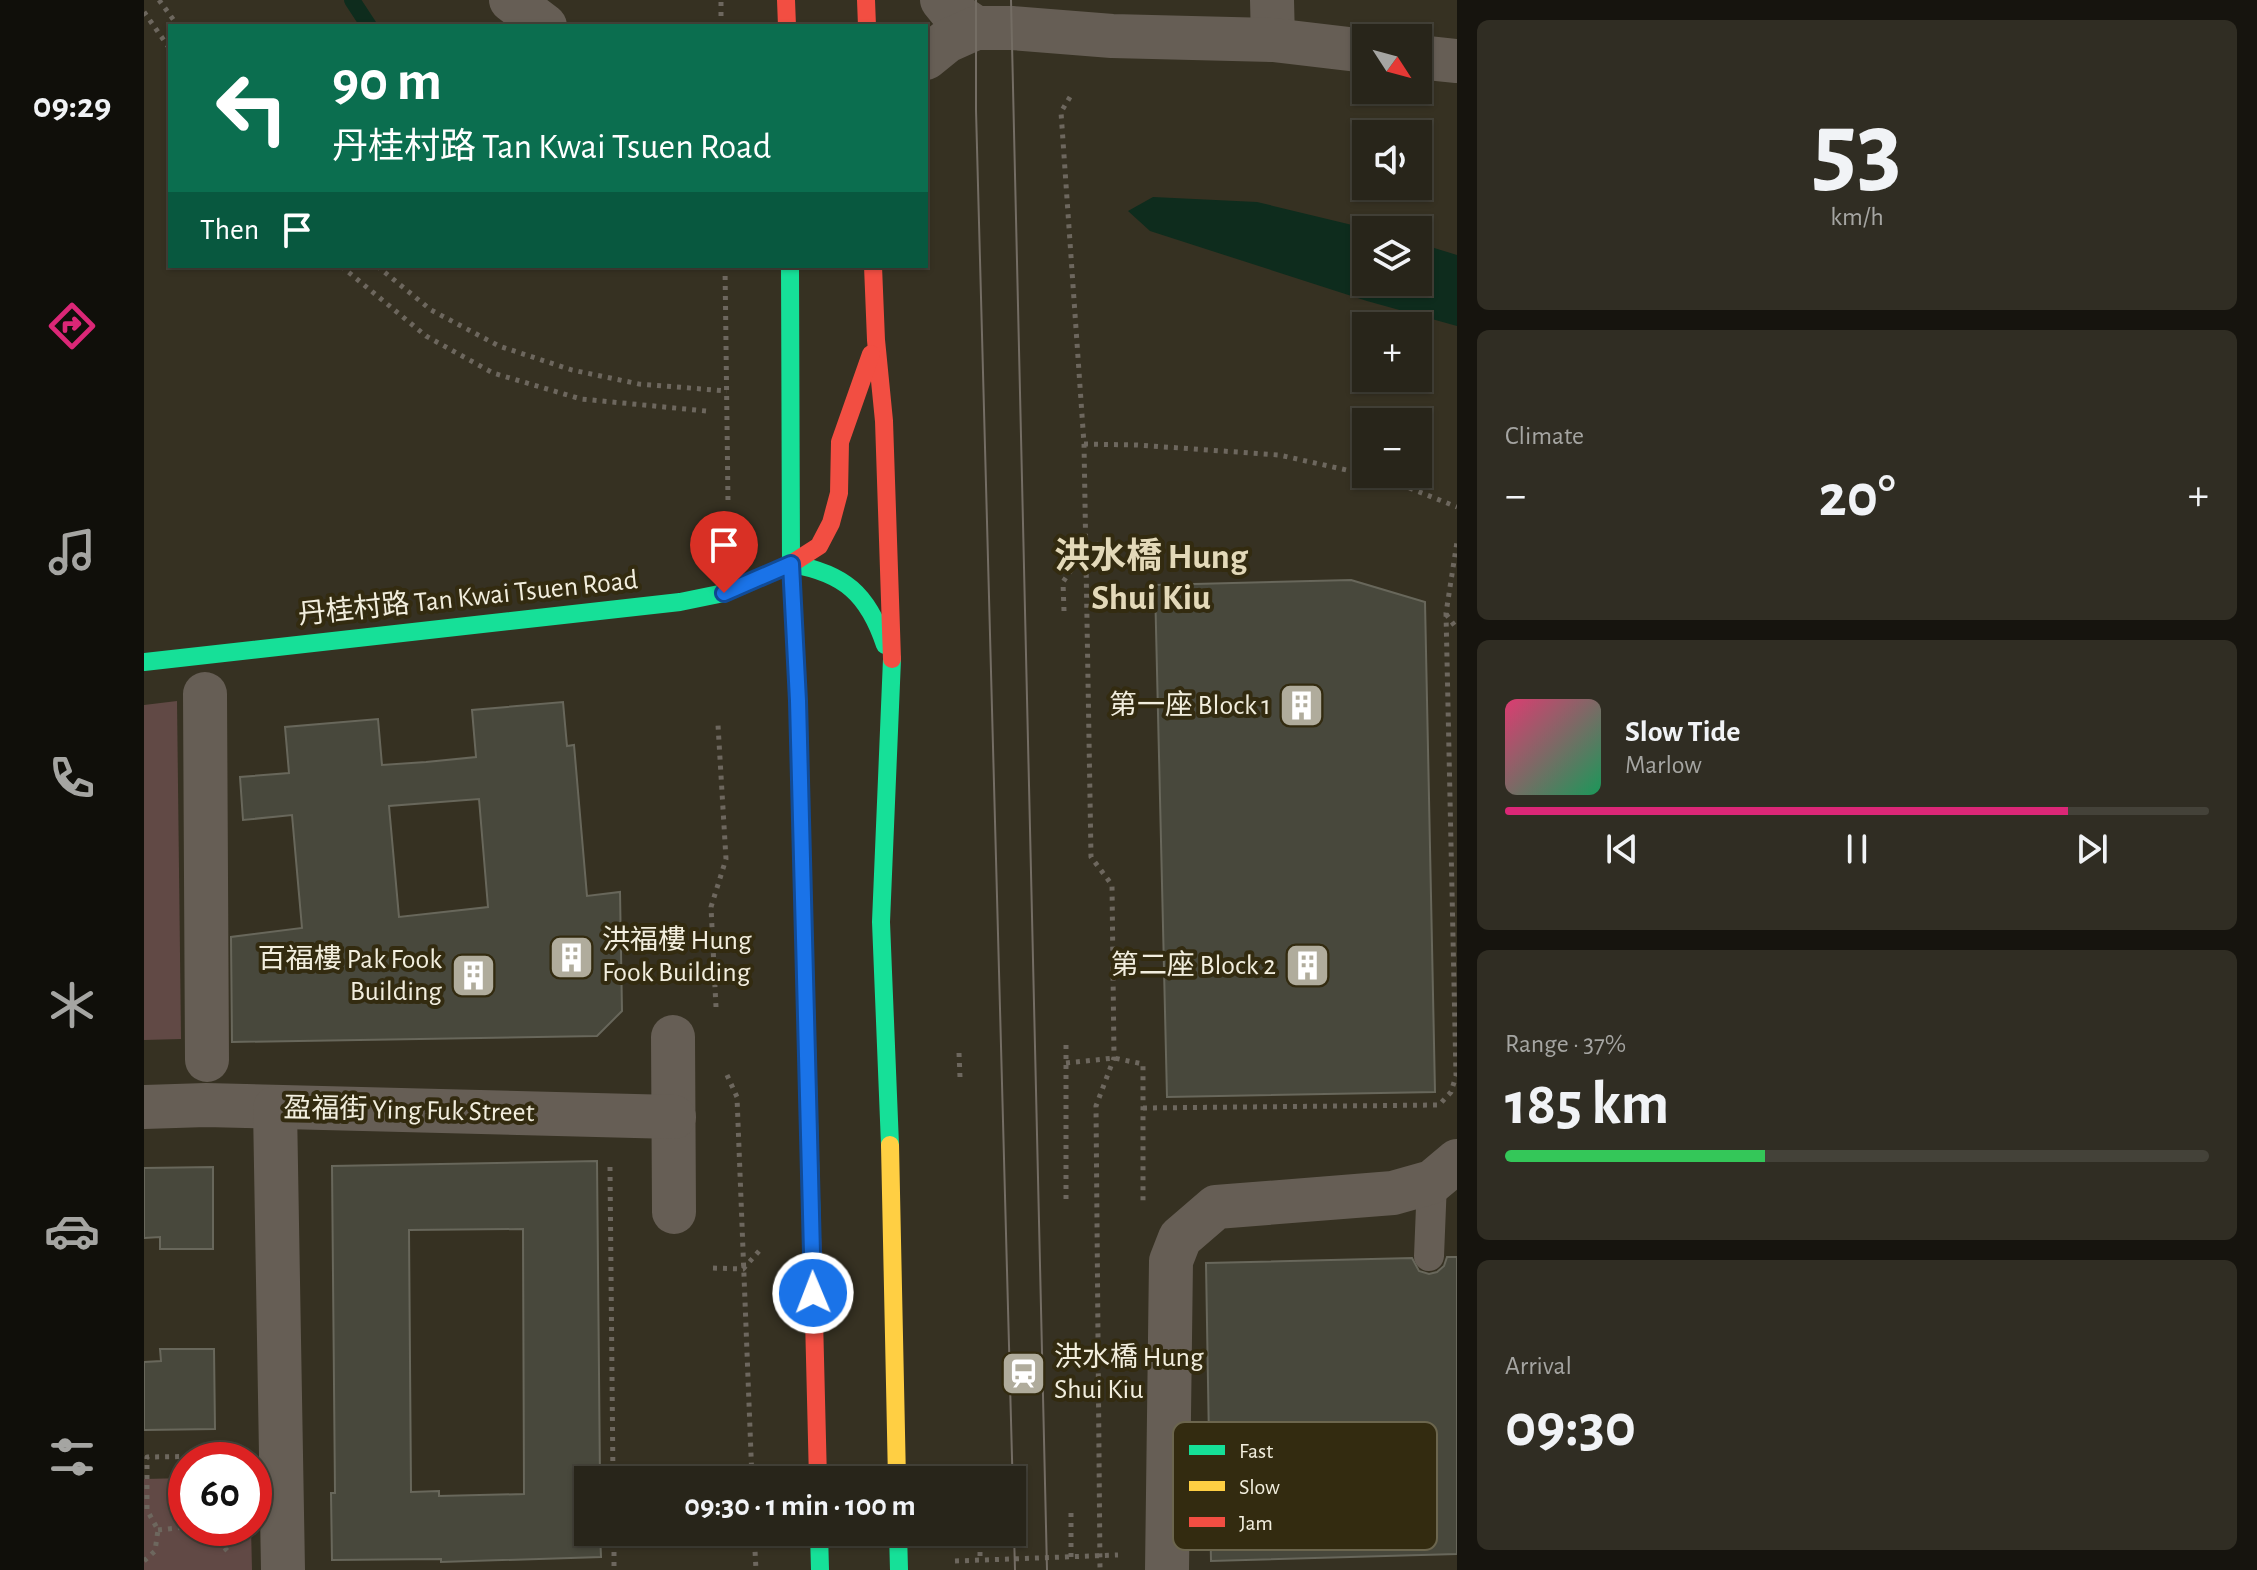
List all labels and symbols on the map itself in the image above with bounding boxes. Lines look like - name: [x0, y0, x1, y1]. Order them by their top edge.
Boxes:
- north arrow: [1352, 24, 1432, 104]
- pin: [690, 511, 758, 593]
- district label: 洪水橋 Hung Shui Kiu: [1054, 537, 1249, 616]
- street label: 丹桂村路 Tan Kwai Tsuen Road: [296, 564, 639, 630]
- building icon: 第一座 Block 1: [1278, 682, 1326, 730]
- place label: 第一座 Block 1: [1109, 690, 1271, 720]
- place label: 洪福樓 Hung Fook Building: [602, 925, 752, 987]
- building icon: 洪福樓 Hung Fook Building: [547, 933, 595, 981]
- building icon: 第二座 Block 2: [1283, 942, 1331, 990]
- place label: 百福樓 Pak Fook Building: [258, 944, 442, 1006]
- place label: 第二座 Block 2: [1111, 950, 1276, 980]
- building icon: 百福樓 Pak Fook Building: [449, 952, 497, 1000]
- street label: 盈福街 Ying Fuk Street: [283, 1093, 535, 1127]
- position arrow: [771, 1251, 855, 1335]
- place label: 洪水橋 Hung Shui Kiu: [1054, 1342, 1204, 1404]
- station icon: 洪水橋 Hung Shui Kiu: [999, 1350, 1047, 1398]
- legend: [1173, 1422, 1437, 1550]
- text: Fast: [1239, 1440, 1273, 1462]
- speed limit sign: 60: [168, 1442, 272, 1546]
- text: Slow: [1239, 1476, 1280, 1498]
- text: Jam: [1239, 1512, 1273, 1534]

